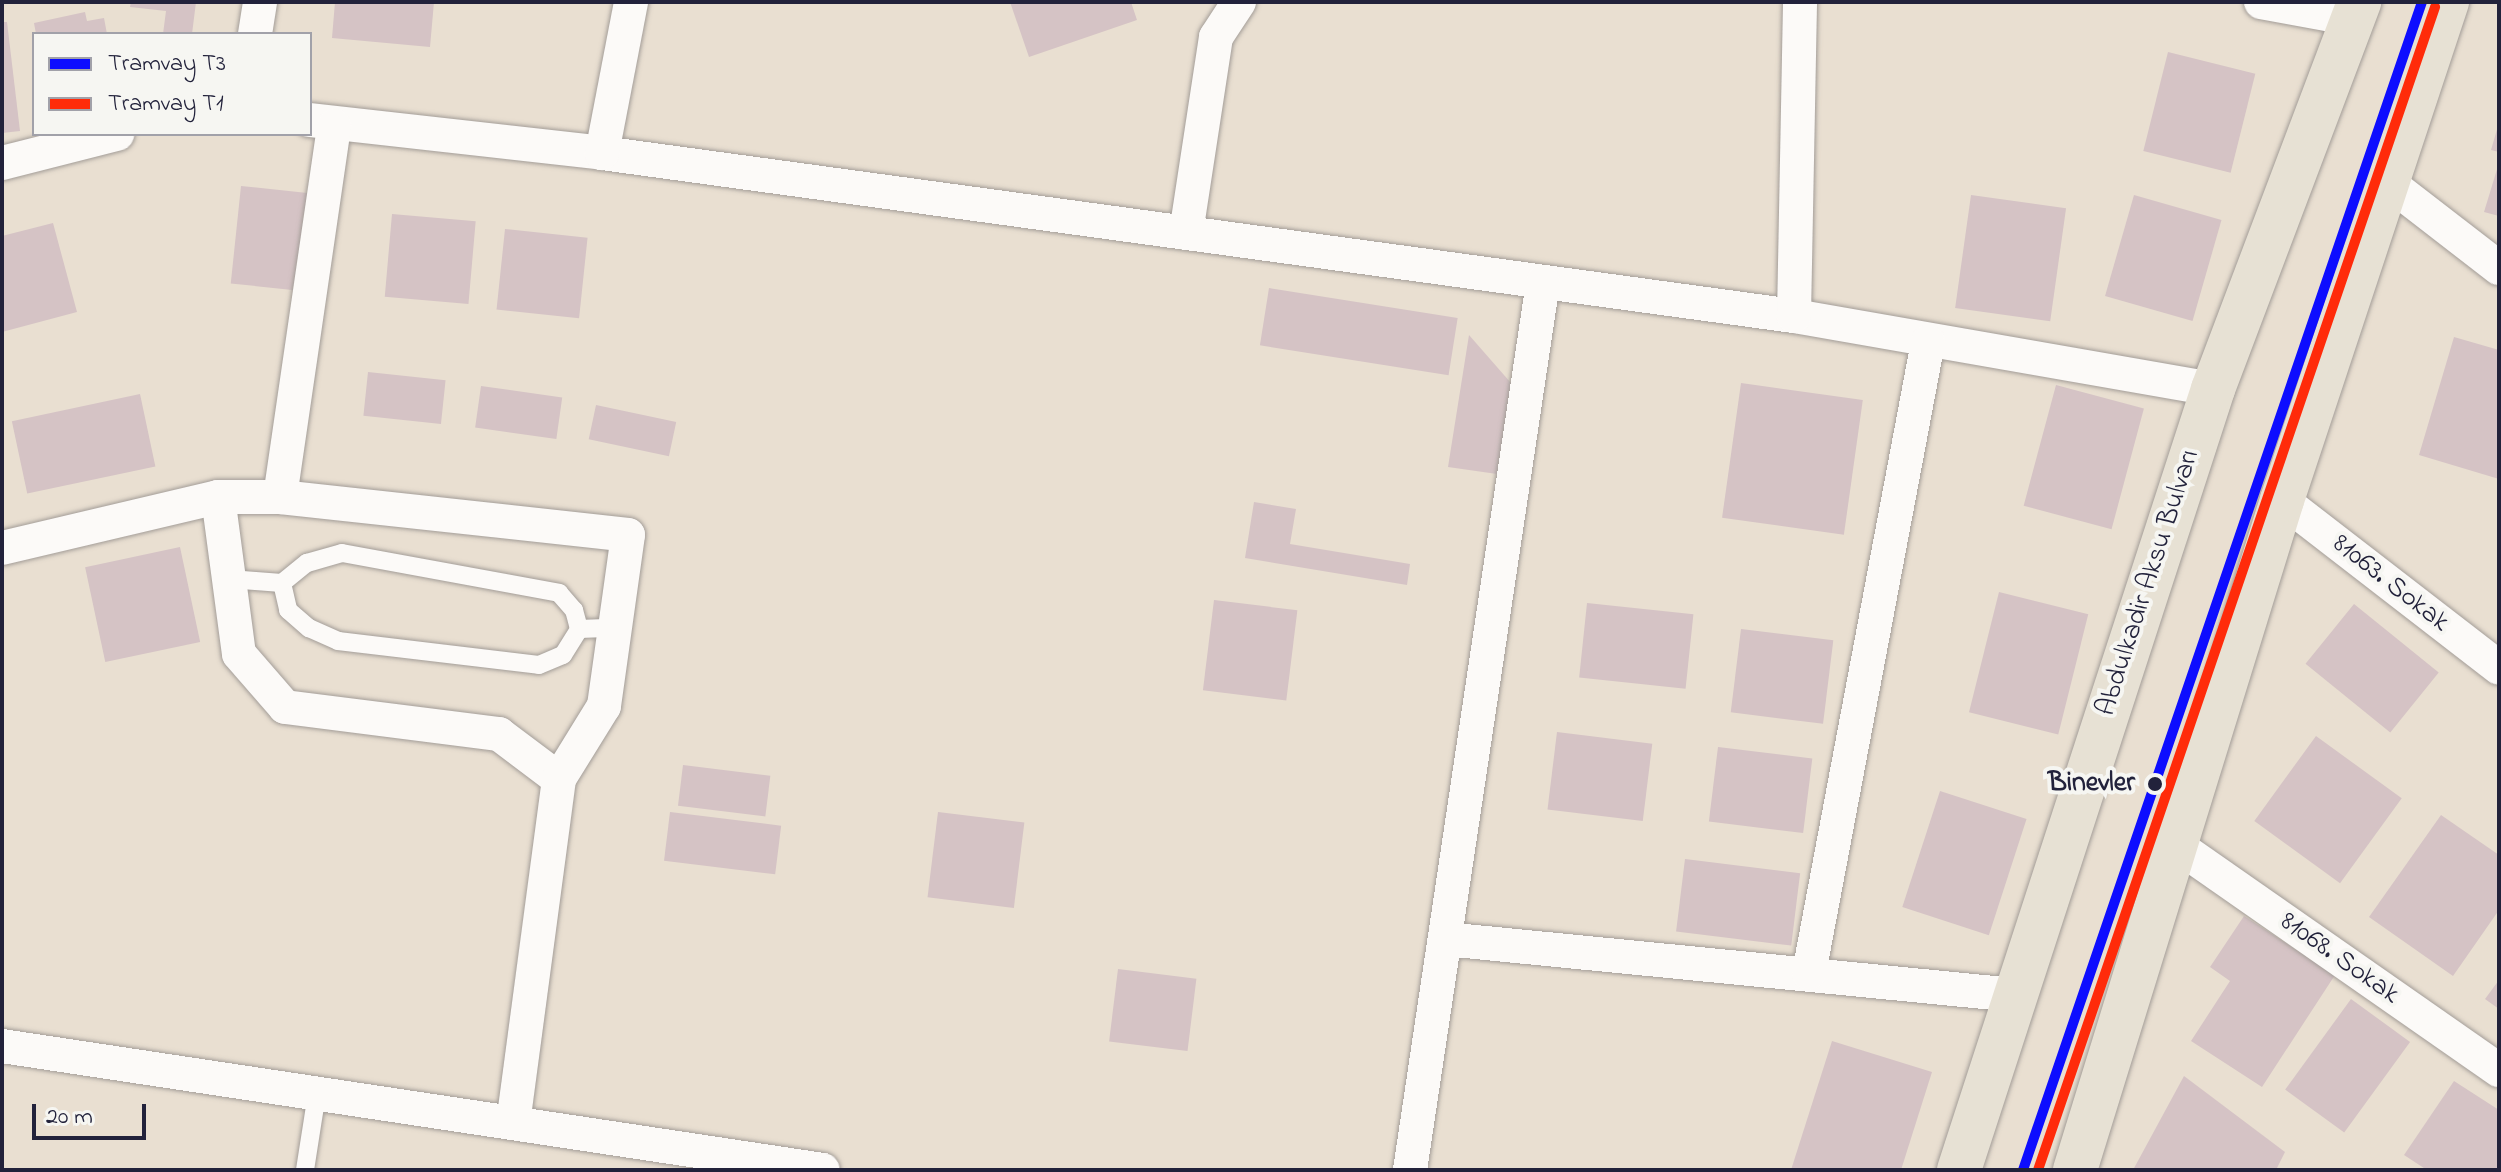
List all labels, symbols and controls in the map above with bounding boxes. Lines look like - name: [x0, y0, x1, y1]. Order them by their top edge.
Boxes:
- legend: [32, 32, 312, 136]
- text: Tramvay T3: [108, 47, 226, 82]
- text: Tramvay T1: [108, 87, 224, 122]
- street label: Abdulkadir Aksu Bulvarı: [2090, 446, 2208, 720]
- street label: 81063. Sokak: [2325, 528, 2455, 640]
- place label: Binevler: [2048, 767, 2135, 801]
- marker: Binevler: [2142, 771, 2168, 797]
- street label: 81068. Sokak: [2273, 906, 2405, 1012]
- scale bar: [36, 1088, 150, 1138]
- text: 20 m: [46, 1100, 93, 1135]

